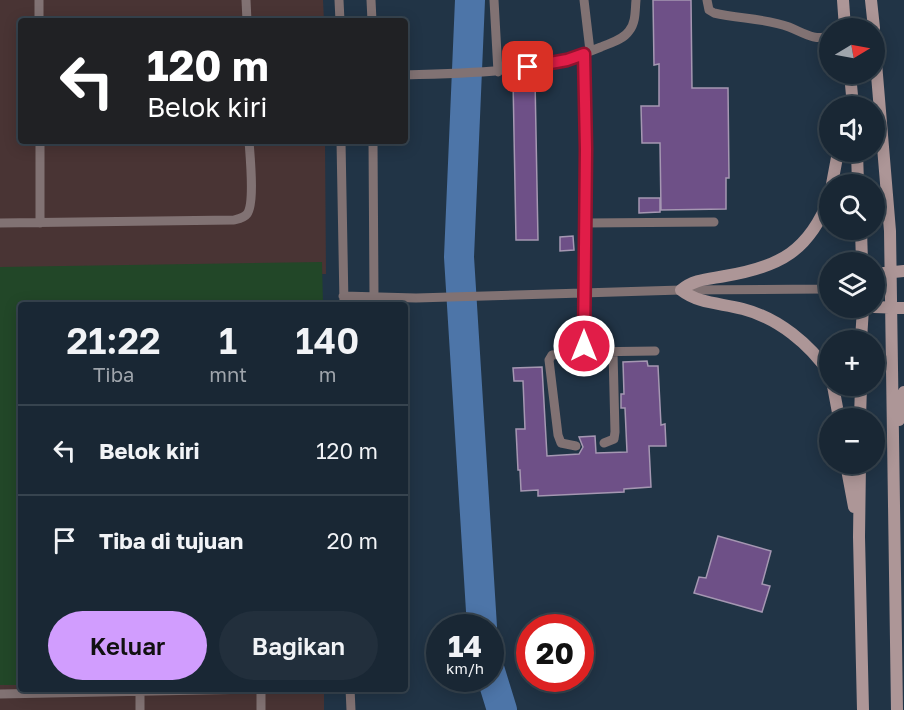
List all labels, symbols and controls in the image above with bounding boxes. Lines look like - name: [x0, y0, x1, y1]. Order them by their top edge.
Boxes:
- north arrow: [819, 18, 885, 84]
- map controls: [819, 18, 885, 474]
- text: 120 m: [147, 40, 269, 90]
- pin: [502, 41, 553, 92]
- icon: left: [48, 42, 126, 120]
- icon: arrive: [511, 50, 544, 83]
- text: Belok kiri: [147, 91, 268, 123]
- button: sound: [819, 96, 885, 162]
- button: search: [819, 174, 885, 240]
- button: layers: [819, 252, 885, 318]
- position arrow: [552, 314, 616, 378]
- text: 21:22: [67, 319, 161, 362]
- text: 1: [219, 319, 237, 362]
- text: 140: [296, 319, 359, 362]
- button: +: [819, 330, 885, 396]
- text: Tiba: [93, 362, 134, 386]
- text: mnt: [209, 362, 247, 386]
- text: m: [319, 362, 336, 386]
- button: −: [819, 408, 885, 474]
- icon: left: [48, 434, 81, 467]
- text: Belok kiri: [99, 437, 200, 464]
- text: 120 m: [316, 437, 378, 464]
- icon: arrive: [48, 524, 81, 557]
- text: Tiba di tujuan: [99, 527, 243, 554]
- text: 20 m: [327, 527, 378, 554]
- button: Keluar: [48, 611, 207, 680]
- button: Bagikan: [219, 611, 378, 680]
- speed limit sign: 20: [516, 614, 594, 692]
- text: 14: [448, 628, 482, 664]
- text: km/h: [446, 659, 484, 677]

